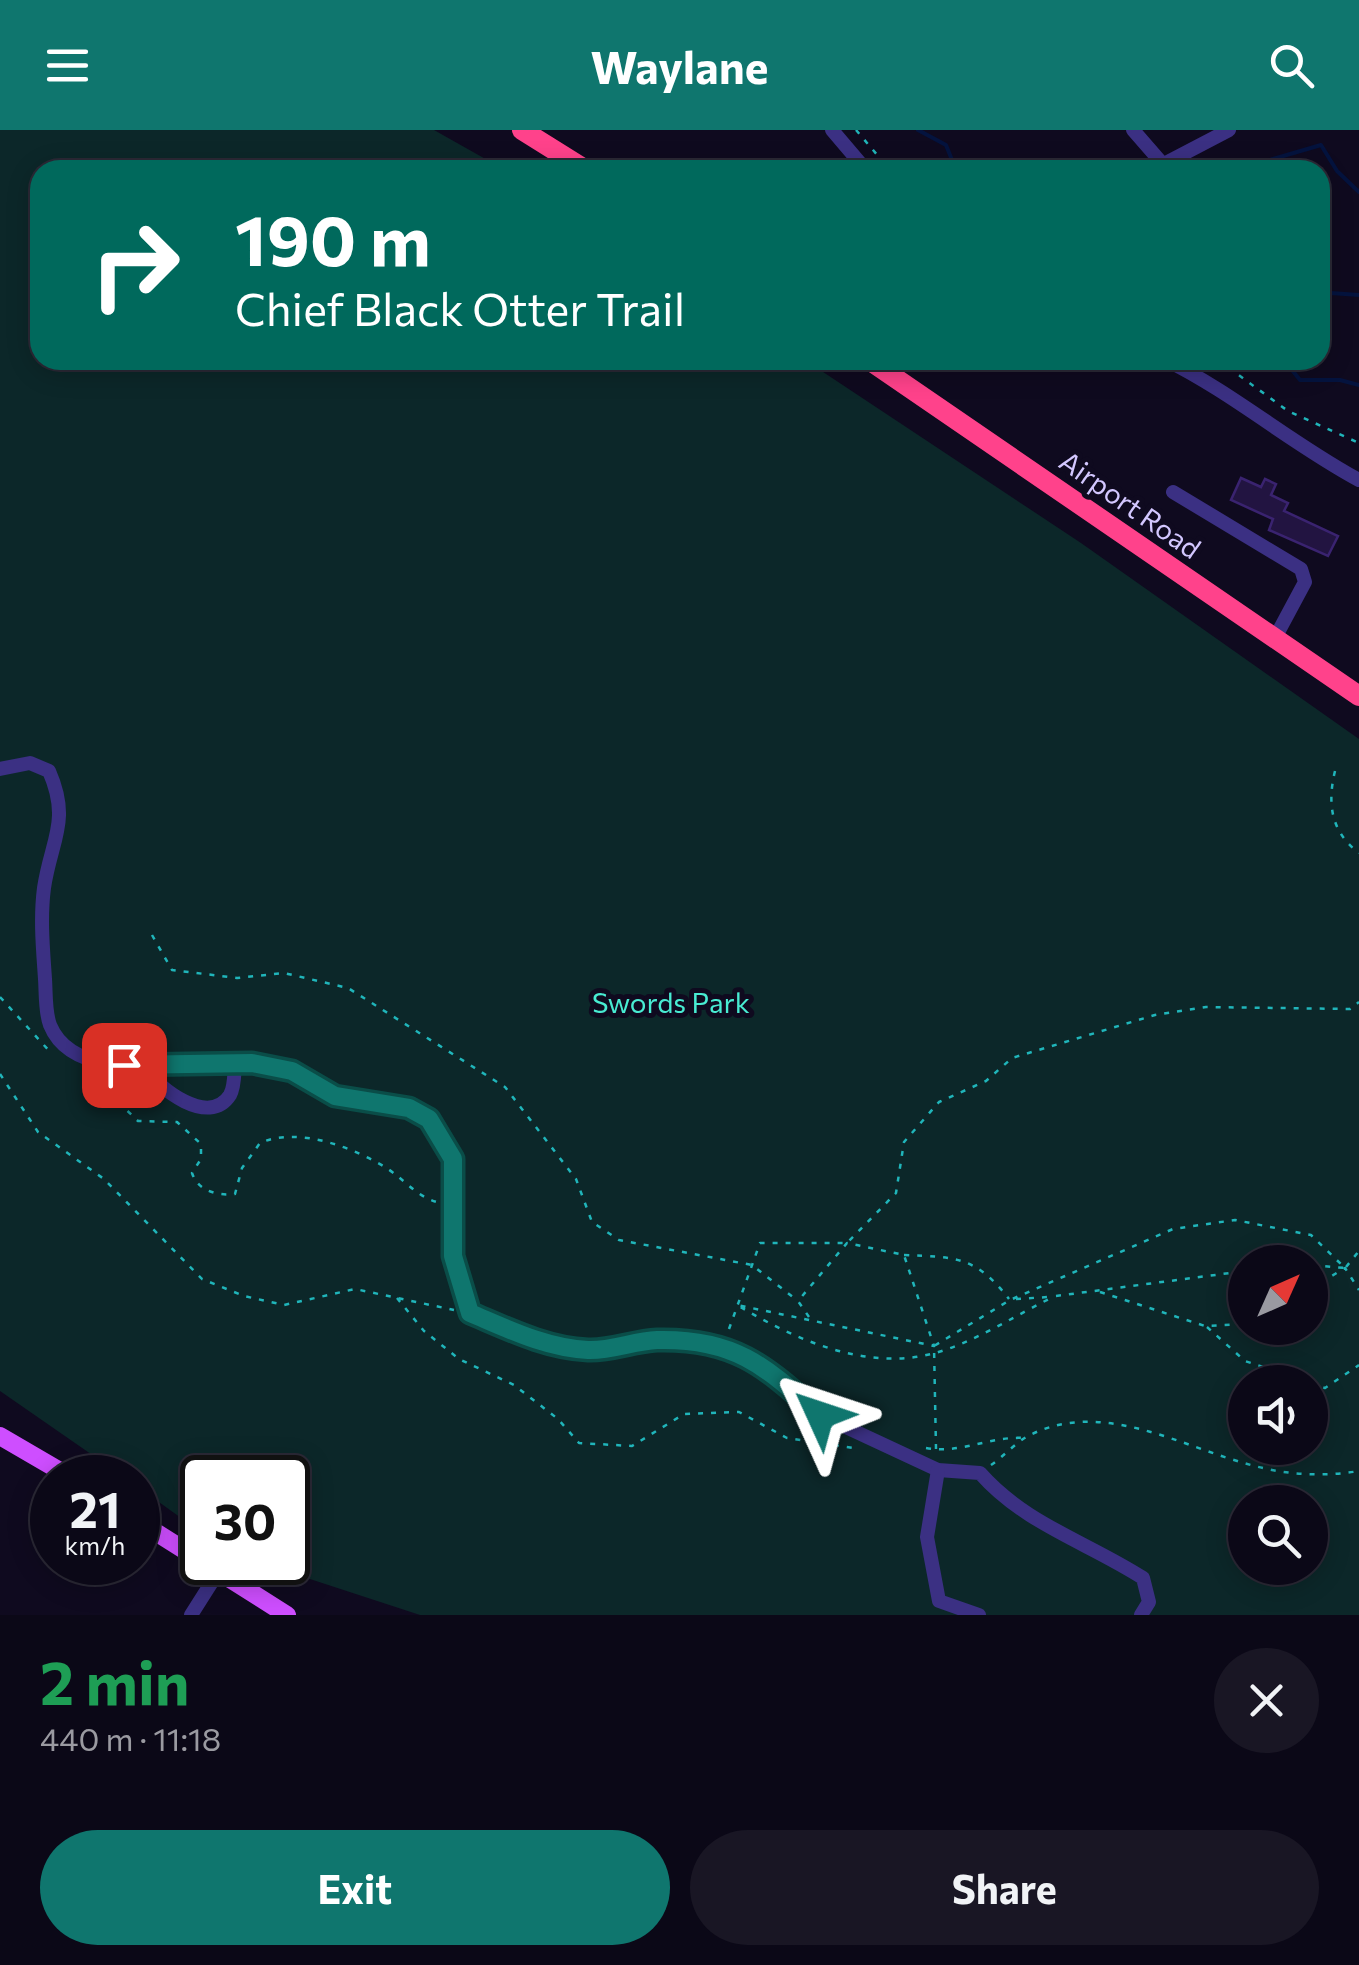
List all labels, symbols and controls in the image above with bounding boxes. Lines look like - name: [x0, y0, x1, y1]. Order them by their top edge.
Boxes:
- icon: menu: [40, 38, 95, 93]
- text: Waylane: [590, 38, 769, 93]
- icon: search: [1264, 38, 1319, 93]
- text: 190 m: [235, 195, 431, 280]
- icon: right: [70, 200, 200, 330]
- text: Chief Black Otter Trail: [235, 280, 685, 335]
- street label: Airport Road: [1053, 443, 1208, 565]
- park label: Swords Park: [592, 985, 750, 1019]
- pin: [82, 1023, 167, 1108]
- icon: arrive: [97, 1038, 152, 1093]
- north arrow: [1228, 1245, 1328, 1345]
- map controls: [1228, 1245, 1328, 1585]
- position arrow: [768, 1363, 872, 1467]
- button: sound: [1228, 1365, 1328, 1465]
- speed limit sign: 30: [180, 1455, 310, 1585]
- text: 21: [69, 1477, 121, 1538]
- button: search: [1228, 1485, 1328, 1585]
- text: km/h: [65, 1530, 125, 1560]
- text: 2 min: [40, 1644, 189, 1717]
- button: close: [1214, 1648, 1319, 1753]
- text: 440 m · 11:18: [40, 1718, 221, 1758]
- button: Exit: [40, 1830, 670, 1945]
- button: Share: [690, 1830, 1319, 1945]

